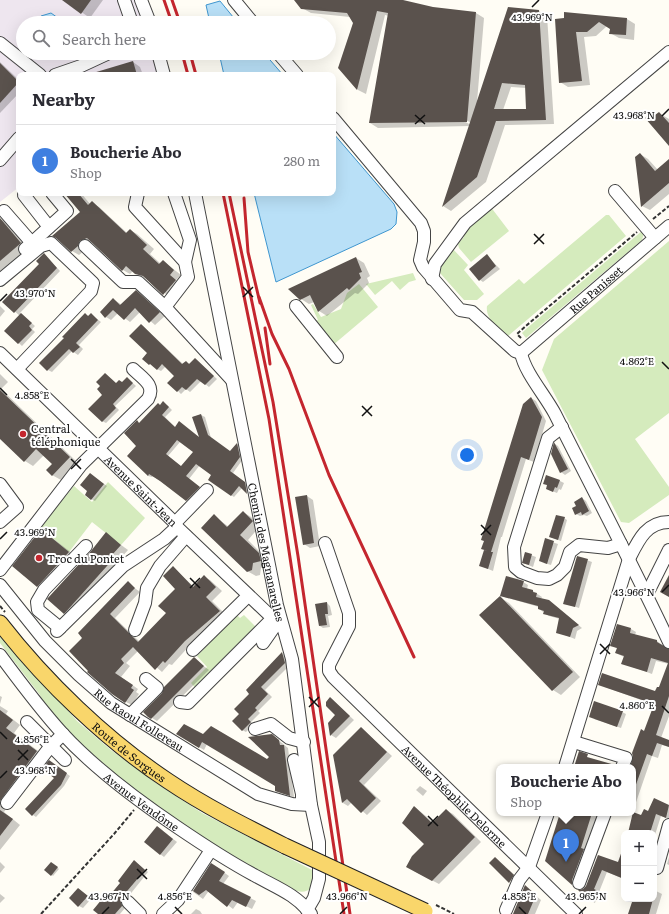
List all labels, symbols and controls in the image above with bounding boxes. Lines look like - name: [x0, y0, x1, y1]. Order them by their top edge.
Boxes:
- text: 43.969°N: [511, 9, 553, 24]
- search box: [16, 16, 336, 60]
- icon: search: [30, 27, 52, 49]
- text: Search here: [62, 27, 146, 50]
- text: Nearby: [32, 86, 95, 111]
- text: 43.968°N: [613, 107, 655, 122]
- text: Boucherie Abo: [70, 140, 182, 163]
- text: 1: [42, 151, 48, 170]
- text: 280 m: [284, 151, 320, 170]
- text: Shop: [70, 163, 102, 182]
- street label: Rue Panisset: [565, 261, 626, 317]
- text: 43.970°N: [14, 285, 56, 300]
- text: 4.862°E: [620, 353, 654, 368]
- text: 4.858°E: [15, 387, 49, 402]
- place label: Central téléphonique: [31, 420, 101, 449]
- marker: Central téléphonique: [18, 429, 28, 439]
- your location: [457, 445, 477, 465]
- street label: Avenue Saint-Jean: [101, 451, 182, 530]
- street label: Chemin des Magnanarelles: [245, 481, 289, 623]
- text: 43.969°N: [14, 524, 56, 539]
- place label: Troc du Pontet: [47, 550, 125, 566]
- marker: Troc du Pontet: [34, 553, 44, 563]
- text: 43.966°N: [613, 584, 655, 599]
- street label: Rue Raoul Follereau: [91, 684, 187, 754]
- text: 4.860°E: [619, 697, 655, 712]
- street label: Route de Sorgues: [89, 718, 169, 786]
- text: 4.856°E: [15, 731, 49, 746]
- street label: Avenue Théophile Delorme: [399, 741, 511, 851]
- text: 43.968°N: [14, 762, 56, 777]
- popup: [496, 764, 636, 816]
- street label: Avenue Vendôme: [101, 768, 183, 835]
- text: Boucherie Abo: [510, 769, 622, 792]
- text: Shop: [510, 792, 542, 811]
- pin: 1: [553, 829, 579, 862]
- map controls: [621, 830, 657, 902]
- button: +: [621, 830, 657, 866]
- button: −: [621, 866, 657, 902]
- text: 43.967°N: [88, 888, 130, 903]
- text: 4.856°E: [158, 888, 192, 903]
- text: 43.966°N: [326, 888, 368, 903]
- text: 4.858°E: [502, 888, 536, 903]
- text: 43.965°N: [565, 888, 607, 903]

